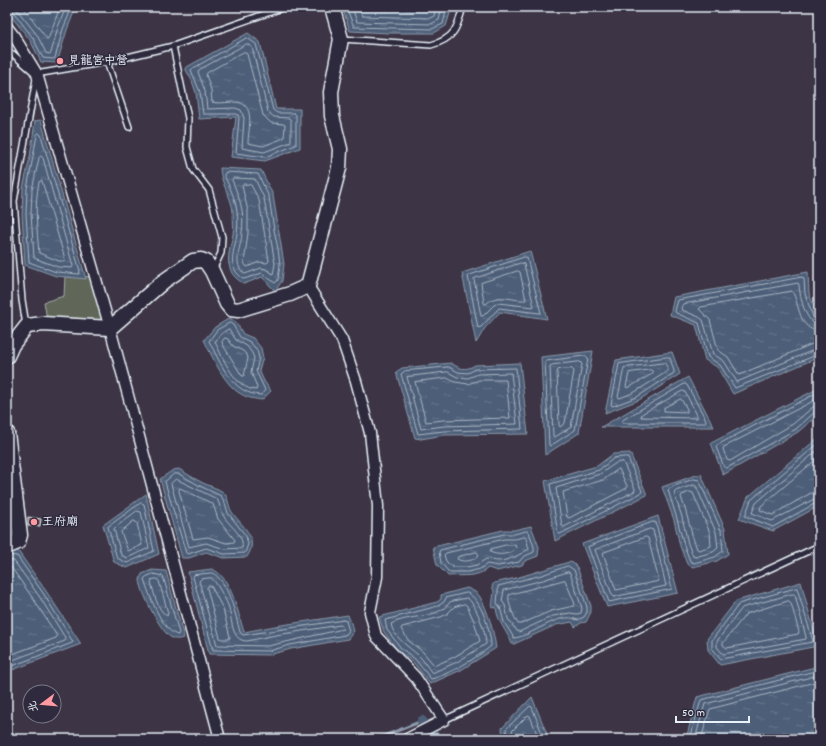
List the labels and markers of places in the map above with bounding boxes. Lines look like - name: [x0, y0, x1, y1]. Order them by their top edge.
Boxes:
- place label: 見龍宮中營: [68, 53, 128, 70]
- marker: 見龍宮中營: [55, 56, 65, 66]
- place label: 王府廟: [42, 514, 78, 531]
- marker: 王府廟: [29, 517, 39, 527]

